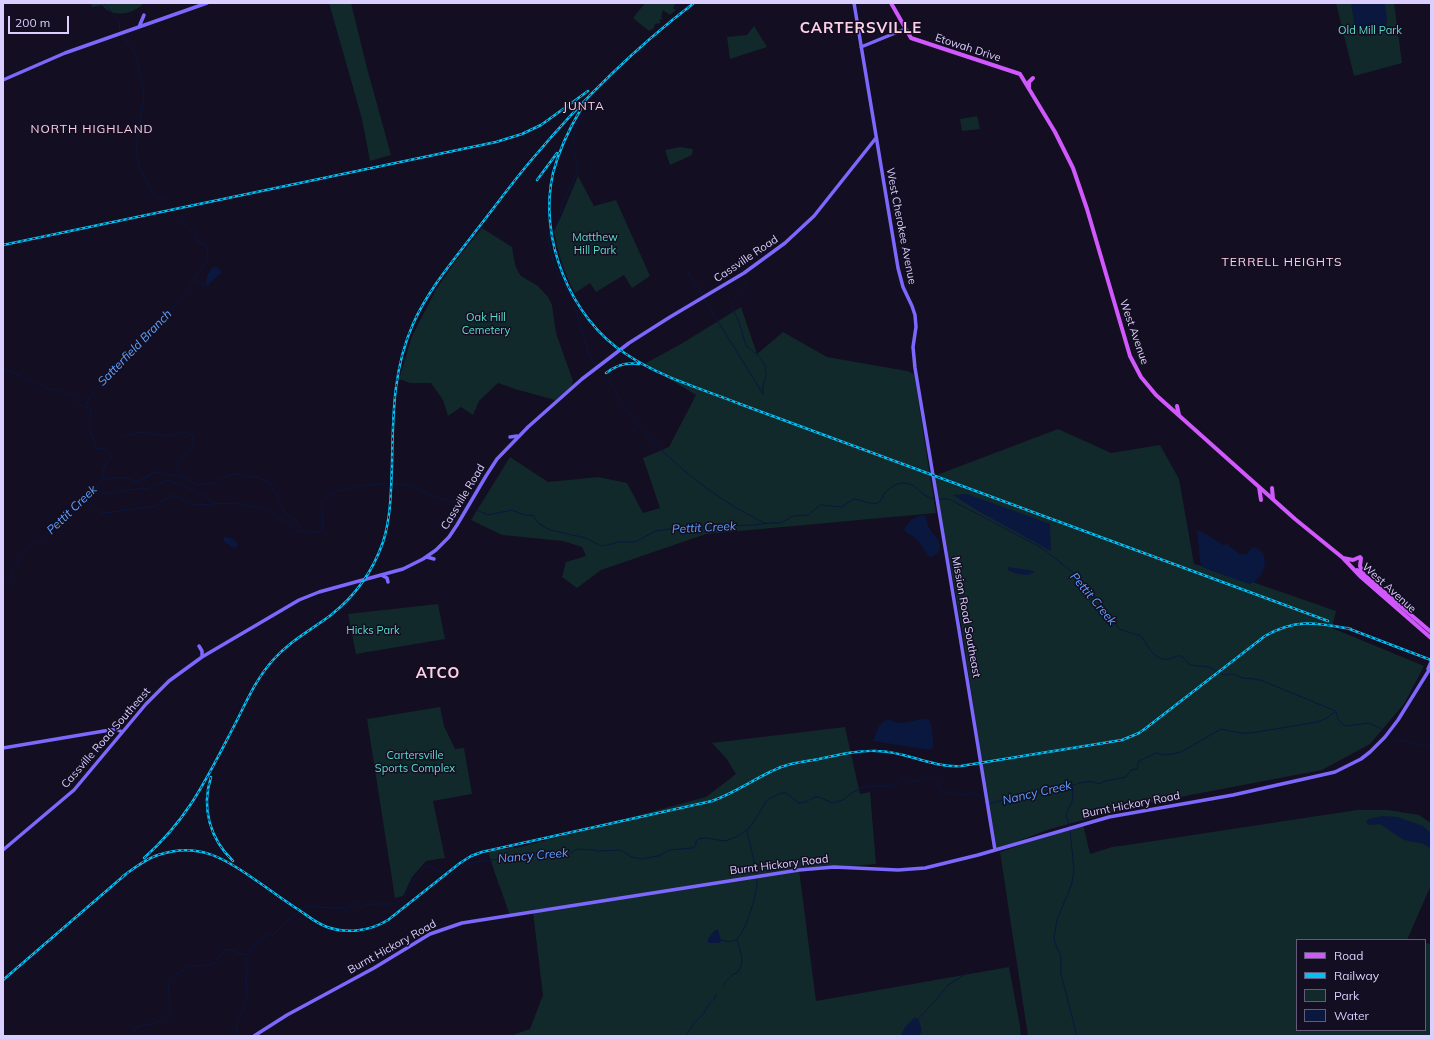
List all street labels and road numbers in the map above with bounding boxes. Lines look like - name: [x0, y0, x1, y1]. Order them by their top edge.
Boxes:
- street label: Etowah Drive: [933, 31, 1003, 65]
- street label: West Cherokee Avenue: [883, 167, 919, 285]
- street label: Cassville Road: [712, 233, 780, 285]
- street label: West Avenue: [1117, 298, 1151, 366]
- street label: Cassville Road: [438, 462, 488, 532]
- street label: Mission Road Southeast: [949, 555, 983, 679]
- street label: West Avenue: [1359, 560, 1419, 616]
- street label: Cassville Road Southeast: [59, 685, 153, 791]
- street label: Burnt Hickory Road: [1081, 789, 1181, 821]
- street label: Burnt Hickory Road: [729, 852, 829, 878]
- street label: Burnt Hickory Road: [345, 917, 439, 977]

